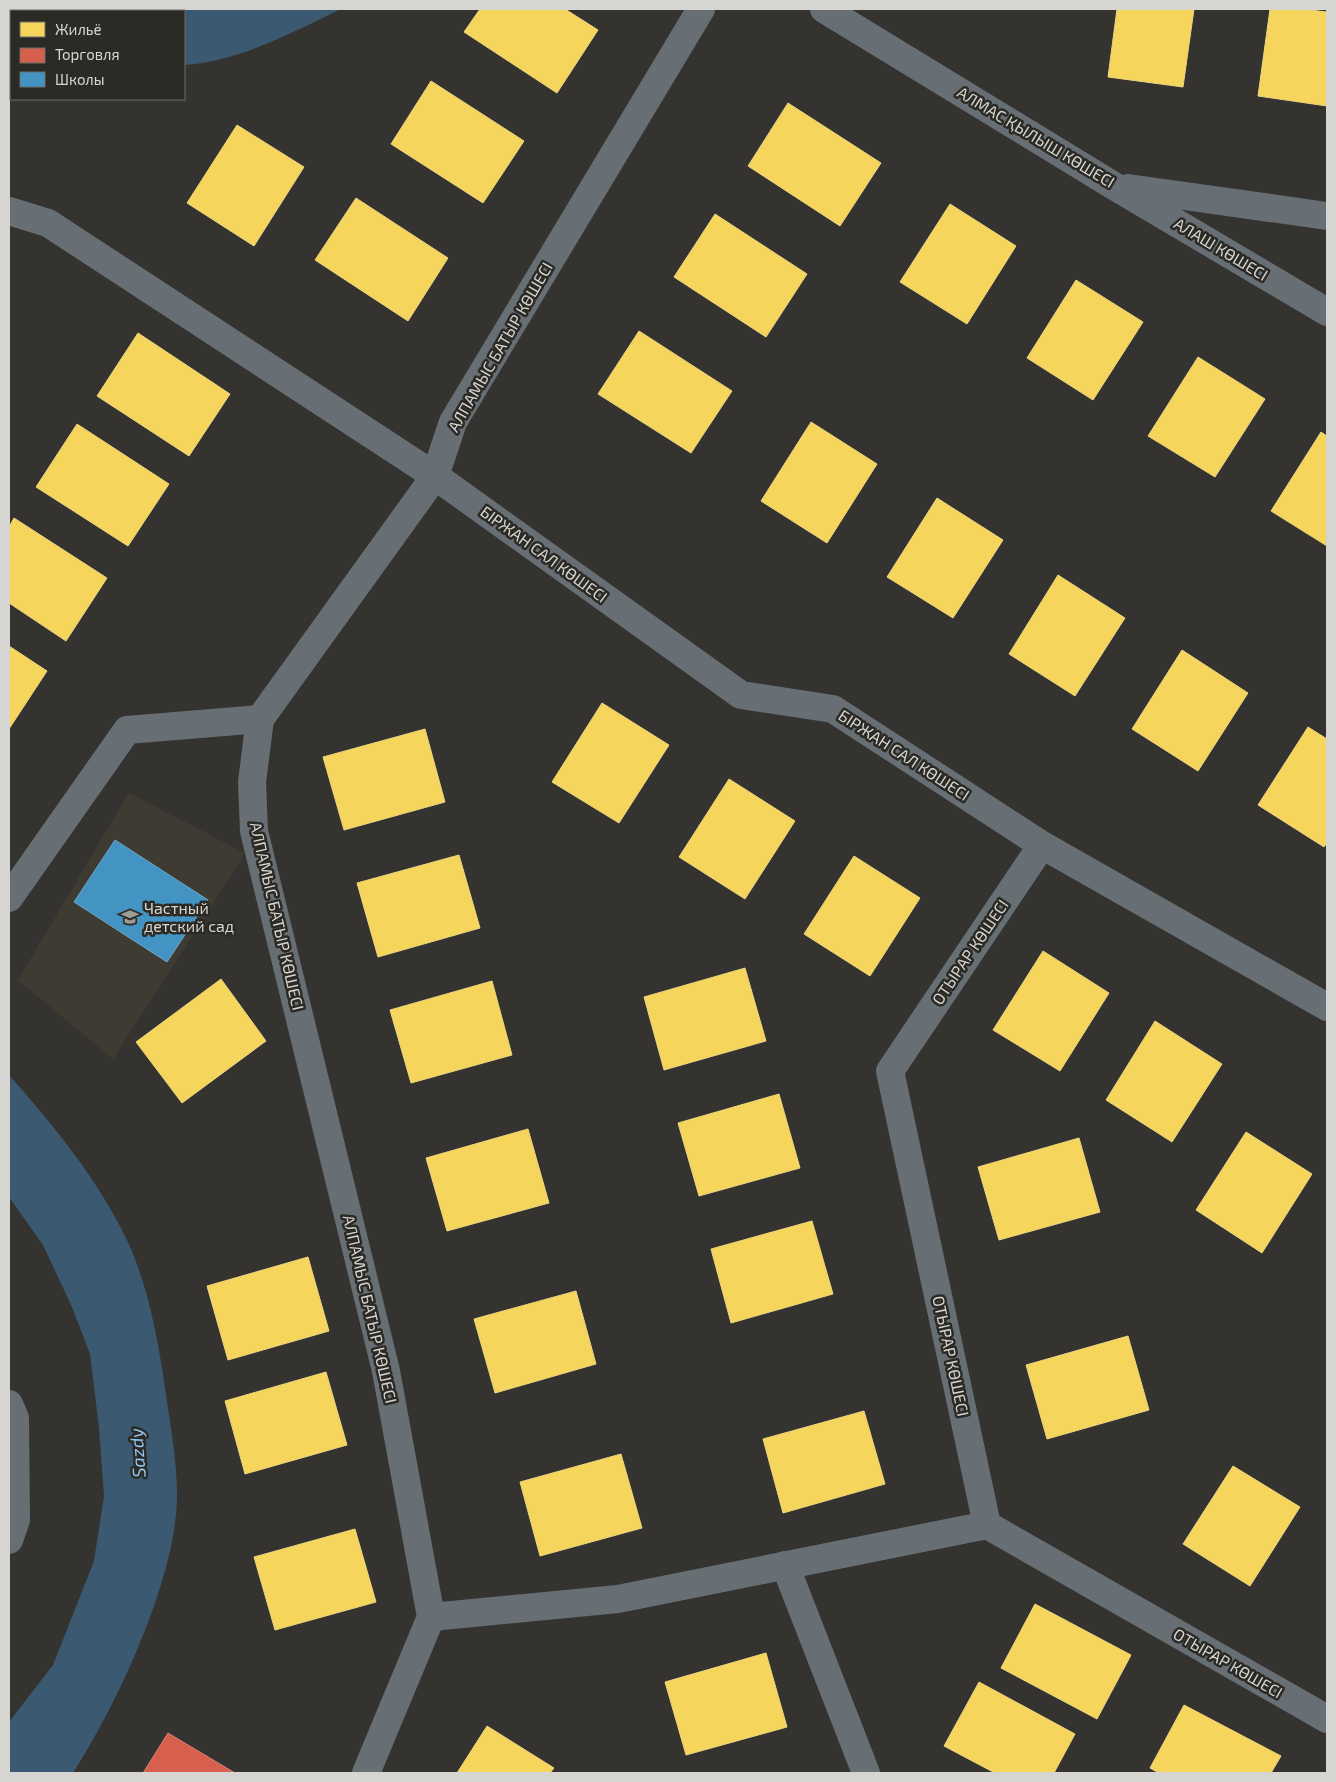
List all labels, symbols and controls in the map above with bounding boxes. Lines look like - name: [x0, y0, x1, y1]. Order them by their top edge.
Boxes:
- legend: [10, 10, 185, 100]
- text: Жильё: [55, 20, 102, 38]
- text: Торговля: [55, 45, 120, 63]
- text: Школы: [55, 70, 105, 88]
- street label: АЛМАС ҚЫЛЫШ КӨШЕСІ: [954, 82, 1118, 191]
- street label: АЛАШ КӨШЕСІ: [1171, 213, 1272, 284]
- street label: АЛПАМЫС БАТЫР КӨШЕСІ: [443, 259, 556, 435]
- street label: БІРЖАН САЛ КӨШЕСІ: [477, 501, 611, 606]
- street label: БІРЖАН САЛ КӨШЕСІ: [835, 705, 973, 804]
- street label: АЛПАМЫС БАТЫР КӨШЕСІ: [247, 820, 308, 1012]
- street label: ОТЫРАР КӨШЕСІ: [927, 896, 1012, 1008]
- place label: Частный детский сад: [144, 898, 234, 935]
- school or university icon: Частный детский сад: [120, 907, 140, 927]
- street label: АЛПАМЫС БАТЫР КӨШЕСІ: [340, 1213, 401, 1405]
- street label: ОТЫРАР КӨШЕСІ: [929, 1294, 974, 1418]
- water label: Sazdy: [124, 1427, 150, 1479]
- street label: ОТЫРАР КӨШЕСІ: [1170, 1624, 1286, 1701]

